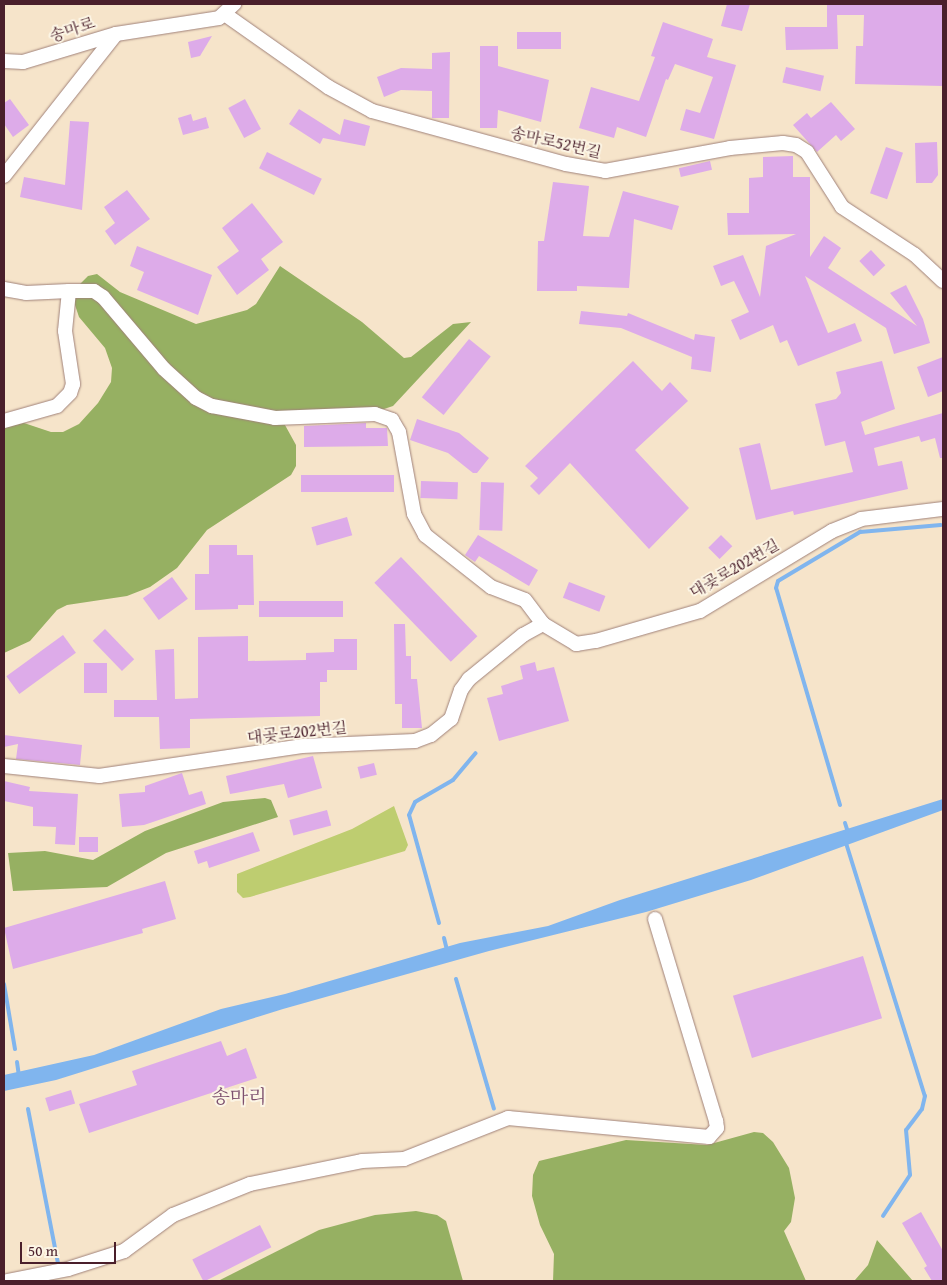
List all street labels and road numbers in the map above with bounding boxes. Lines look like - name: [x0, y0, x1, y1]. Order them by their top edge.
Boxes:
- street label: 송마로: [47, 13, 97, 45]
- street label: 송마로52번길: [509, 122, 603, 162]
- street label: 대곶로202번길: [686, 535, 782, 601]
- street label: 대곶로202번길: [246, 717, 348, 747]

